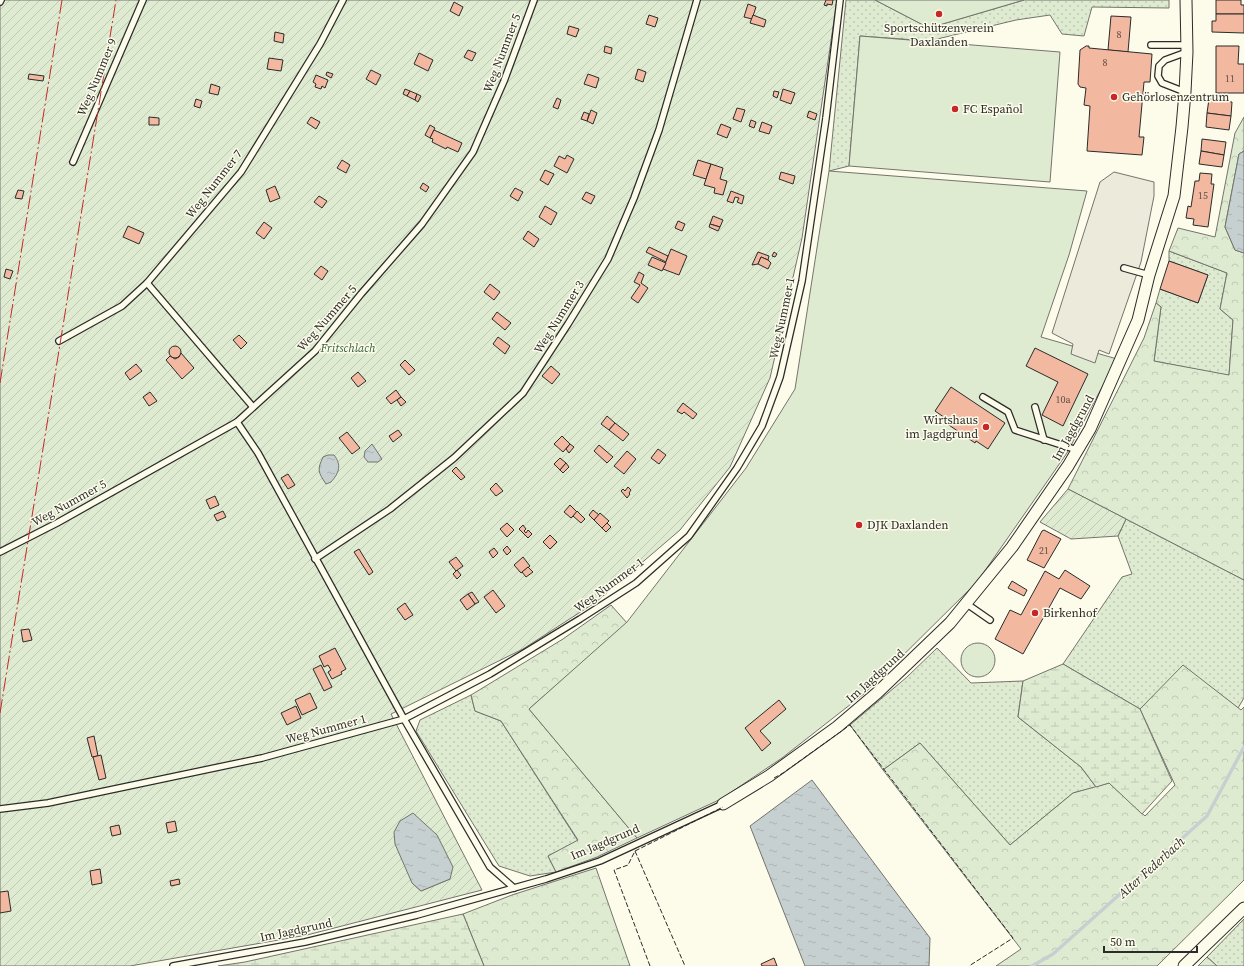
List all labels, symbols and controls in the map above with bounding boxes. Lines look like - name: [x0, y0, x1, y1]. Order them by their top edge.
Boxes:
- marker: Sportschützenverein Daxlanden: [934, 9, 944, 19]
- street label: Weg Nummer 5: [480, 11, 524, 95]
- place label: Sportschützenverein Daxlanden: [884, 20, 994, 50]
- house number: 8: [1117, 28, 1122, 41]
- street label: Weg Nummer 9: [73, 36, 121, 118]
- house number: 8: [1103, 56, 1108, 69]
- house number: 11: [1225, 72, 1235, 85]
- place label: Gehörlosenzentrum: [1122, 89, 1229, 105]
- marker: Gehörlosenzentrum: [1109, 92, 1119, 102]
- place label: FC Español: [963, 101, 1023, 117]
- marker: FC Español: [950, 104, 960, 114]
- street label: Weg Nummer 7: [182, 146, 246, 222]
- house number: 15: [1198, 189, 1208, 202]
- street label: Weg Nummer 1: [766, 276, 798, 360]
- street label: Weg Nummer 3: [530, 278, 588, 356]
- street label: Weg Nummer 5: [294, 281, 360, 355]
- park label: Fritschlach: [319, 340, 376, 356]
- street label: Im Jagdgrund: [1048, 392, 1098, 464]
- house number: 10a: [1055, 393, 1071, 406]
- place label: Wirtshaus im Jagdgrund: [906, 412, 978, 442]
- marker: Wirtshaus im Jagdgrund: [981, 422, 991, 432]
- street label: Weg Nummer 5: [29, 476, 109, 530]
- place label: DJK Daxlanden: [867, 517, 949, 533]
- marker: DJK Daxlanden: [854, 520, 864, 530]
- house number: 21: [1039, 544, 1049, 557]
- street label: Weg Nummer 1: [571, 554, 647, 616]
- place label: Birkenhof: [1043, 605, 1099, 621]
- marker: Birkenhof: [1030, 608, 1040, 618]
- street label: Im Jagdgrund: [842, 645, 908, 706]
- street label: Weg Nummer 1: [284, 711, 368, 747]
- street label: Im Jagdgrund: [568, 820, 642, 864]
- water label: Alter Federbach: [1114, 833, 1188, 902]
- street label: Im Jagdgrund: [258, 915, 334, 945]
- scale bar: [1104, 928, 1197, 954]
- text: 50 m: [1110, 934, 1136, 950]

